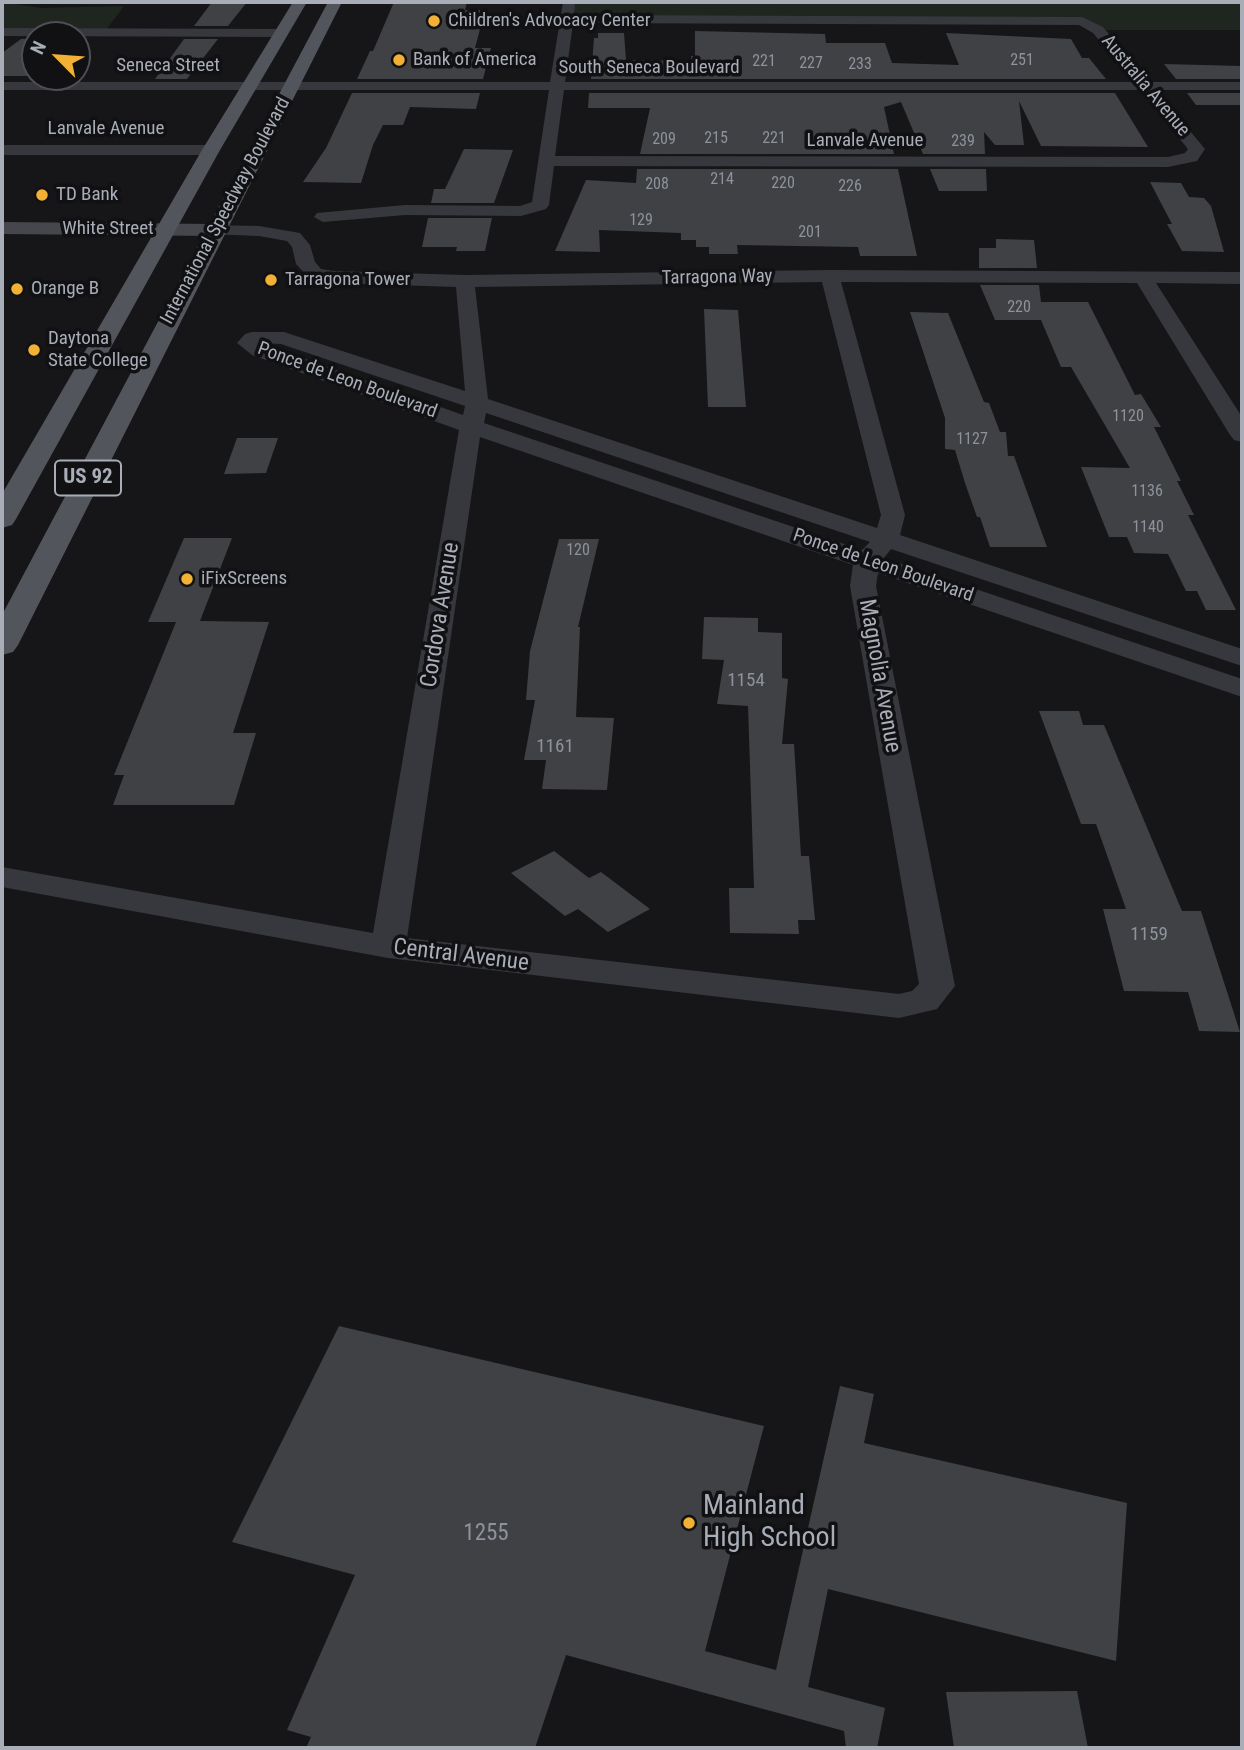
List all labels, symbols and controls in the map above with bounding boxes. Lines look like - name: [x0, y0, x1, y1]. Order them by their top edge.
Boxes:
- place label: Children's Advocacy Center: [448, 10, 650, 32]
- marker: Children's Advocacy Center: [426, 13, 442, 29]
- north arrow: [21, 21, 91, 91]
- street label: Australia Avenue: [1096, 31, 1194, 141]
- text: N: [25, 38, 51, 58]
- place label: Bank of America: [413, 49, 537, 71]
- house number: 251: [1010, 51, 1034, 71]
- marker: Bank of America: [391, 52, 407, 68]
- house number: 221: [752, 52, 776, 72]
- house number: 227: [799, 54, 823, 74]
- street label: Seneca Street: [116, 55, 220, 77]
- house number: 233: [848, 55, 872, 75]
- street label: South Seneca Boulevard: [558, 57, 740, 79]
- street label: International Speedway Boulevard: [156, 94, 296, 328]
- street label: Lanvale Avenue: [48, 118, 164, 140]
- house number: 215: [704, 129, 728, 149]
- house number: 221: [762, 129, 786, 149]
- house number: 209: [652, 130, 676, 150]
- street label: Lanvale Avenue: [807, 130, 923, 152]
- house number: 239: [951, 132, 975, 152]
- house number: 214: [710, 170, 734, 190]
- house number: 220: [771, 174, 795, 194]
- house number: 208: [645, 175, 669, 195]
- house number: 226: [838, 177, 862, 197]
- place label: TD Bank: [56, 184, 118, 206]
- marker: TD Bank: [34, 187, 50, 203]
- house number: 129: [629, 211, 653, 231]
- street label: White Street: [62, 218, 154, 240]
- house number: 201: [798, 223, 822, 243]
- street label: Tarragona Way: [661, 266, 773, 290]
- place label: Tarragona Tower: [285, 269, 410, 291]
- marker: Tarragona Tower: [263, 272, 279, 288]
- place label: Orange B: [31, 278, 99, 300]
- marker: Orange B: [9, 281, 25, 297]
- house number: 220: [1007, 298, 1031, 318]
- place label: Daytona State College: [48, 328, 148, 372]
- street label: Ponce de Leon Boulevard: [254, 338, 440, 424]
- marker: Daytona State College: [26, 342, 42, 358]
- house number: 1120: [1112, 407, 1144, 427]
- house number: 1127: [956, 430, 988, 450]
- road number: US 92: [55, 461, 121, 496]
- house number: 1136: [1131, 482, 1163, 502]
- house number: 1140: [1132, 518, 1164, 538]
- street label: Ponce de Leon Boulevard: [790, 524, 976, 608]
- street label: Cordova Avenue: [416, 541, 466, 689]
- house number: 120: [566, 541, 590, 561]
- place label: iFixScreens: [201, 568, 287, 590]
- marker: iFixScreens: [179, 571, 195, 587]
- street label: Magnolia Avenue: [852, 597, 906, 755]
- house number: 1154: [727, 670, 765, 692]
- house number: 1161: [536, 736, 574, 758]
- house number: 1159: [1130, 924, 1168, 946]
- street label: Central Avenue: [392, 934, 530, 978]
- place label: Mainland High School: [703, 1490, 836, 1556]
- marker: Mainland High School: [681, 1515, 697, 1531]
- house number: 1255: [463, 1520, 509, 1548]

